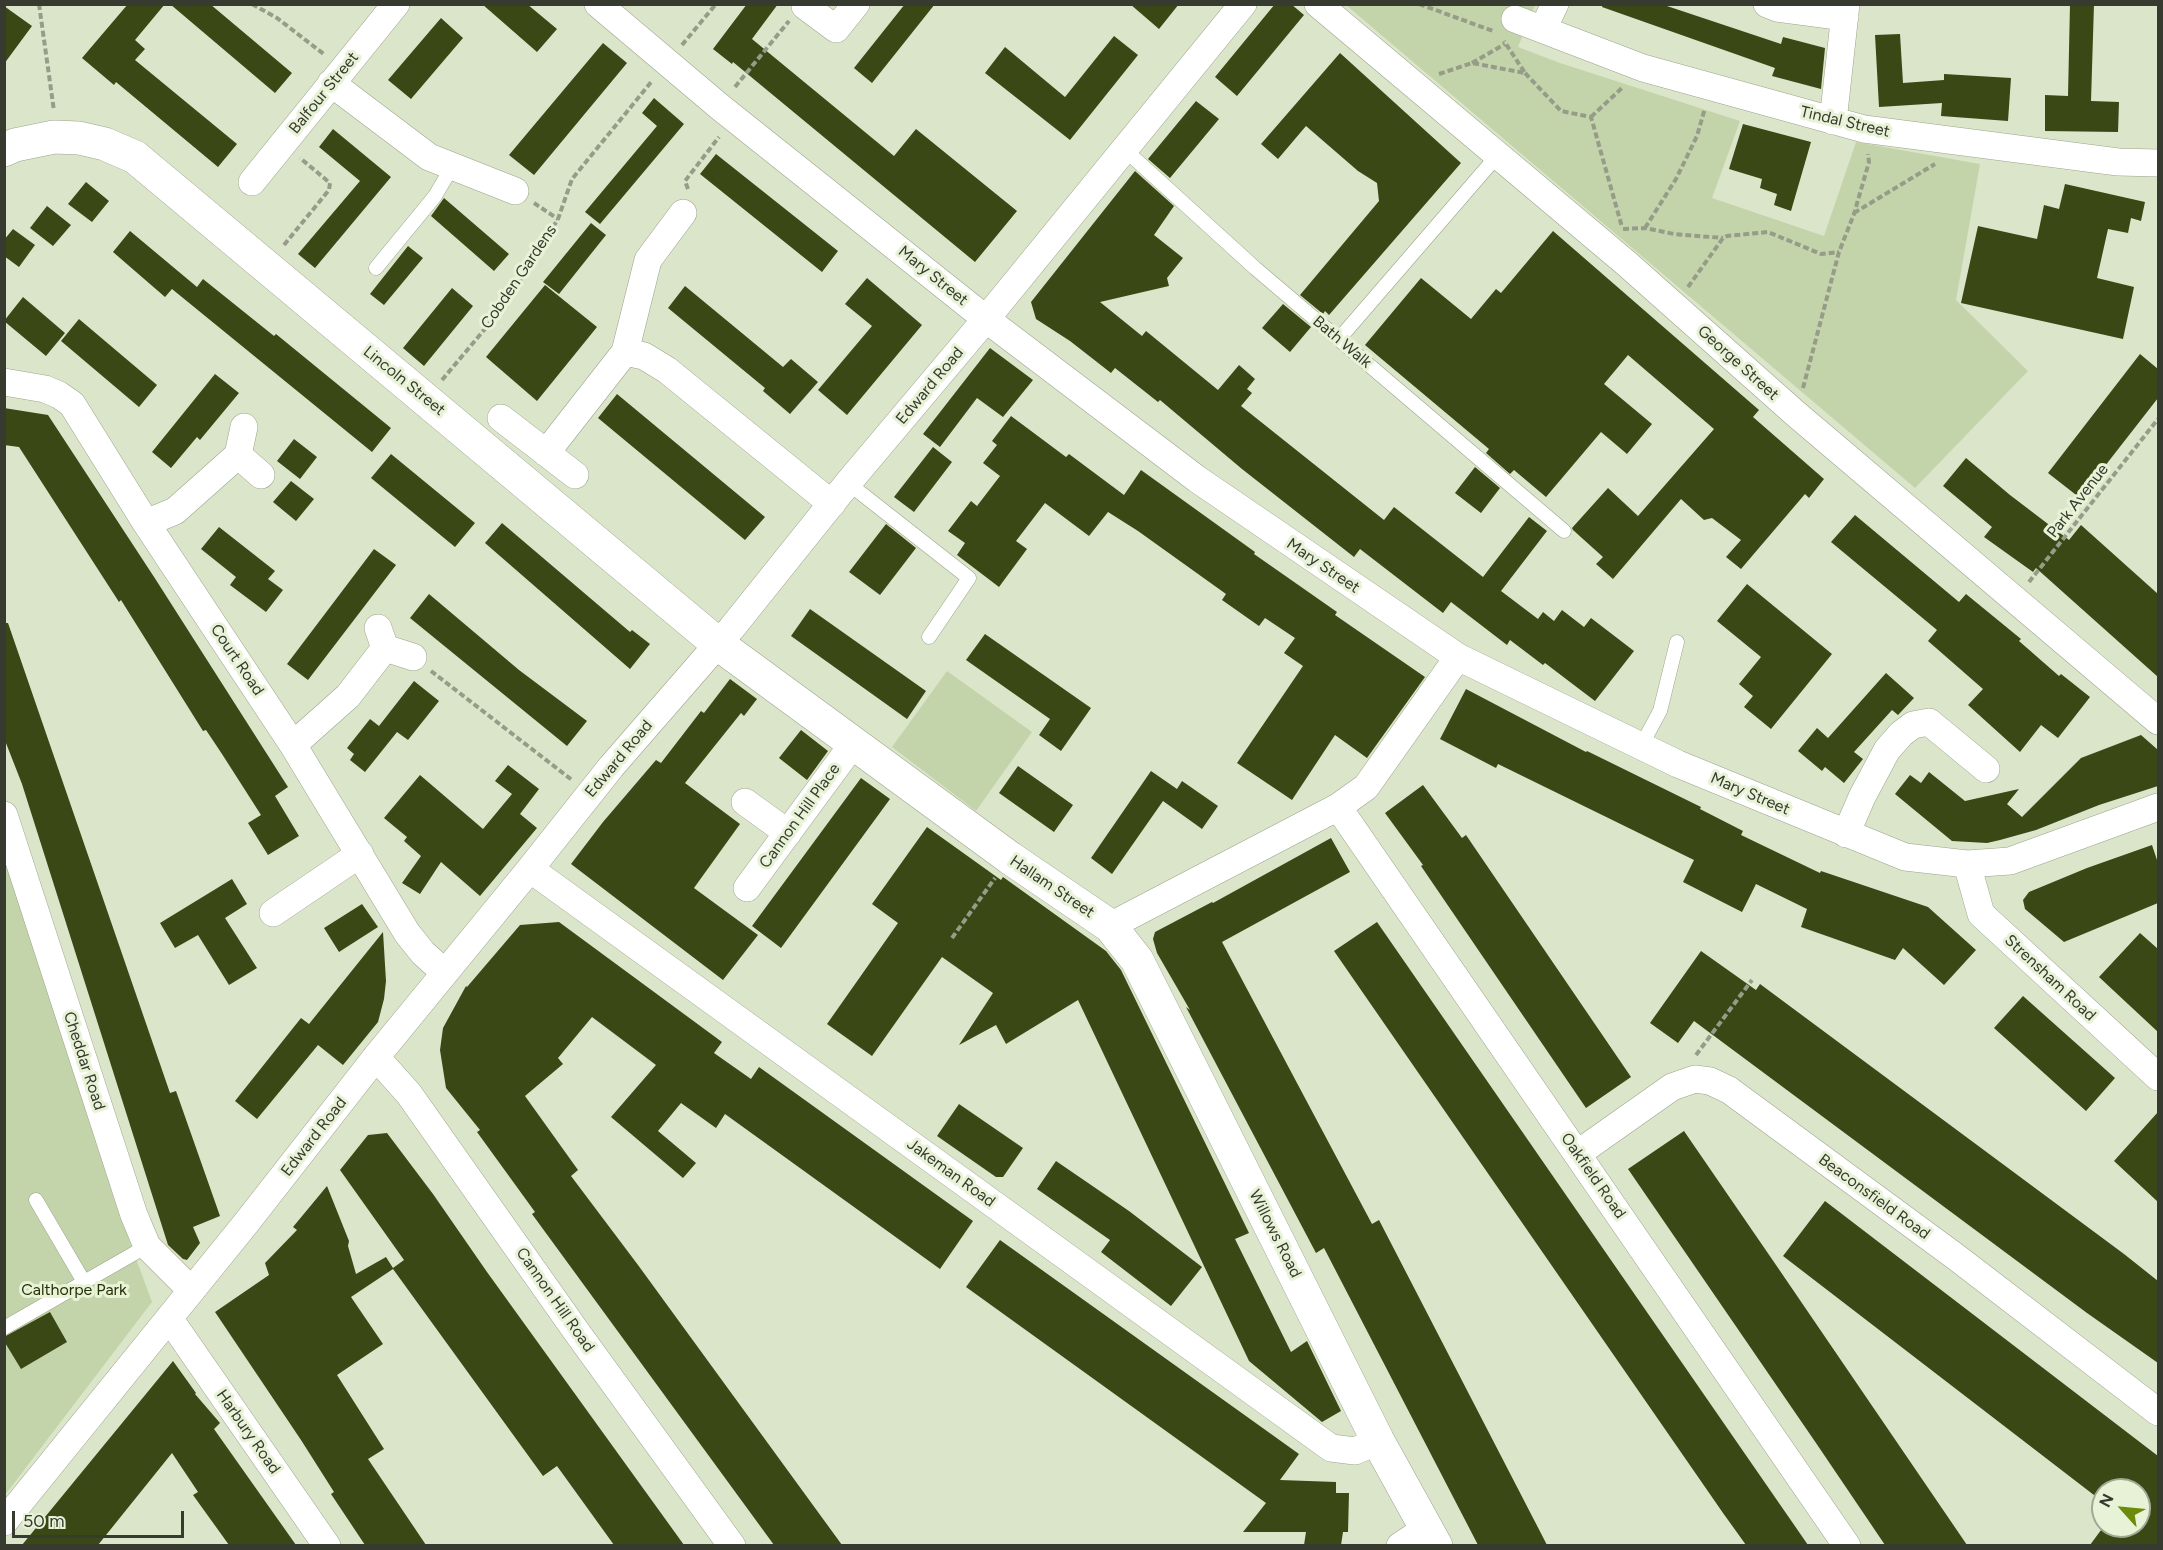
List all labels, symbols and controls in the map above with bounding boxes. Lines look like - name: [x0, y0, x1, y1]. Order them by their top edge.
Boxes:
- street label: Balfour Street: [285, 48, 363, 138]
- street label: Tindal Street: [1798, 102, 1892, 142]
- street label: Cobden Gardens: [477, 221, 561, 333]
- street label: Mary Street: [894, 242, 972, 310]
- street label: Bath Walk: [1309, 312, 1375, 372]
- street label: George Street: [1694, 322, 1782, 404]
- street label: Lincoln Street: [359, 342, 449, 420]
- street label: Edward Road: [892, 343, 968, 429]
- street label: Park Avenue: [2043, 460, 2113, 542]
- street label: Mary Street: [1283, 534, 1363, 598]
- street label: Court Road: [206, 621, 268, 699]
- street label: Edward Road: [581, 716, 657, 802]
- street label: Cannon Hill Place: [756, 760, 844, 872]
- street label: Mary Street: [1707, 769, 1793, 819]
- street label: Hallam Street: [1006, 852, 1098, 922]
- street label: Strensham Road: [2000, 931, 2100, 1025]
- street label: Cheddar Road: [59, 1009, 109, 1113]
- street label: Edward Road: [277, 1094, 351, 1180]
- street label: Oakfield Road: [1556, 1129, 1630, 1223]
- street label: Jakeman Road: [903, 1135, 999, 1211]
- street label: Beaconsfield Road: [1815, 1150, 1933, 1244]
- street label: Willows Road: [1245, 1187, 1305, 1281]
- street label: Cannon Hill Road: [512, 1244, 598, 1356]
- park label: Calthorpe Park: [21, 1280, 127, 1300]
- street label: Harbury Road: [212, 1386, 284, 1478]
- north arrow: [2091, 1478, 2151, 1538]
- text: N: [2095, 1491, 2118, 1510]
- scale bar: [15, 1499, 188, 1537]
- text: 50 m: [23, 1510, 65, 1532]

